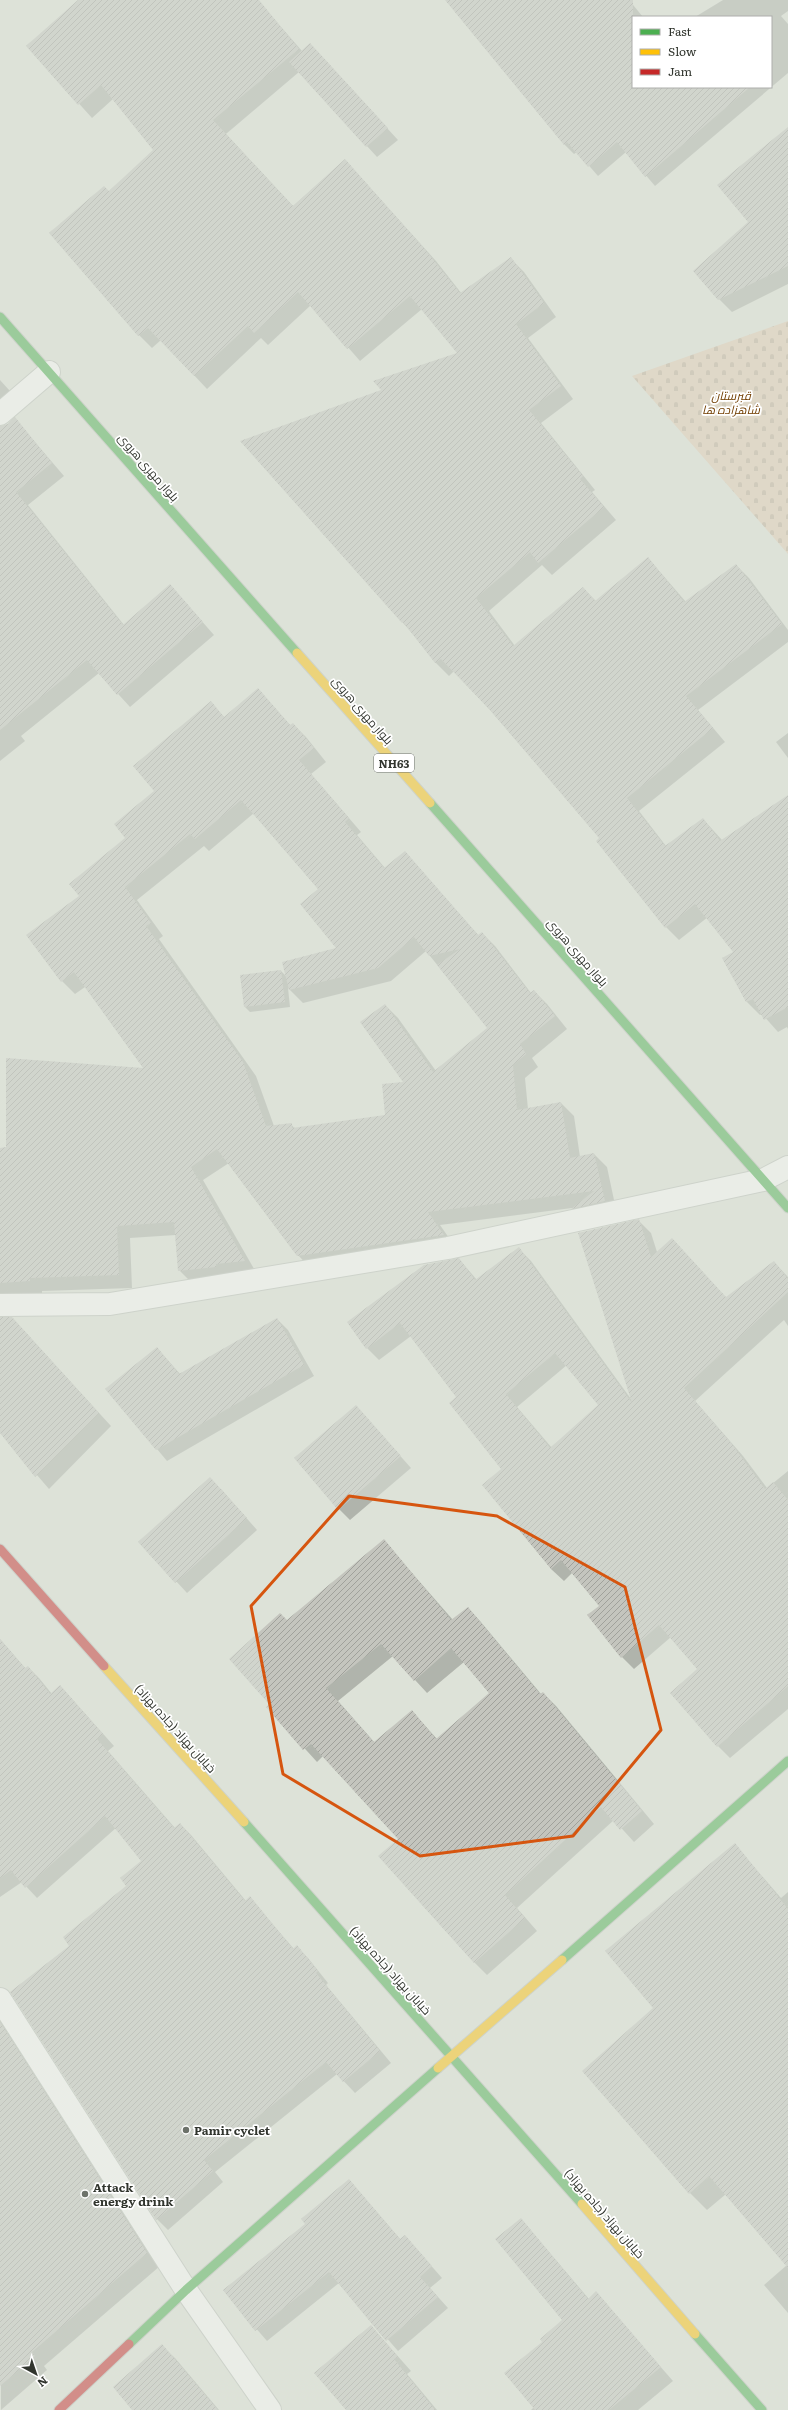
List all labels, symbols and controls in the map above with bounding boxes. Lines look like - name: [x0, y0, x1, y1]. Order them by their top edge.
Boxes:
- legend: [632, 16, 772, 88]
- text: Fast: [668, 22, 692, 40]
- text: Slow: [668, 42, 697, 60]
- text: Jam: [668, 62, 693, 80]
- park label: قبرستان شاهزاده ها: [702, 386, 761, 418]
- street label: بلوار مهری هروی: [114, 429, 184, 505]
- street label: بلوار مهری هروی: [328, 672, 398, 748]
- road number: NH63: [374, 754, 414, 772]
- street label: بلوار مهری هروی: [543, 914, 613, 990]
- street label: خیابان بهزاد (جاده بهزاد): [131, 1680, 221, 1776]
- street label: خیابان بهزاد (جاده بهزاد): [346, 1922, 436, 2018]
- place label: Pamir cyclet: [194, 2121, 271, 2139]
- marker: Pamir cyclet: [181, 2125, 191, 2135]
- street label: خیابان بهزاد (جاده بهزاد): [561, 2164, 649, 2262]
- place label: Attack energy drink: [93, 2178, 174, 2210]
- marker: Attack energy drink: [80, 2189, 90, 2199]
- north arrow: [16, 2354, 56, 2394]
- text: N: [34, 2373, 52, 2392]

